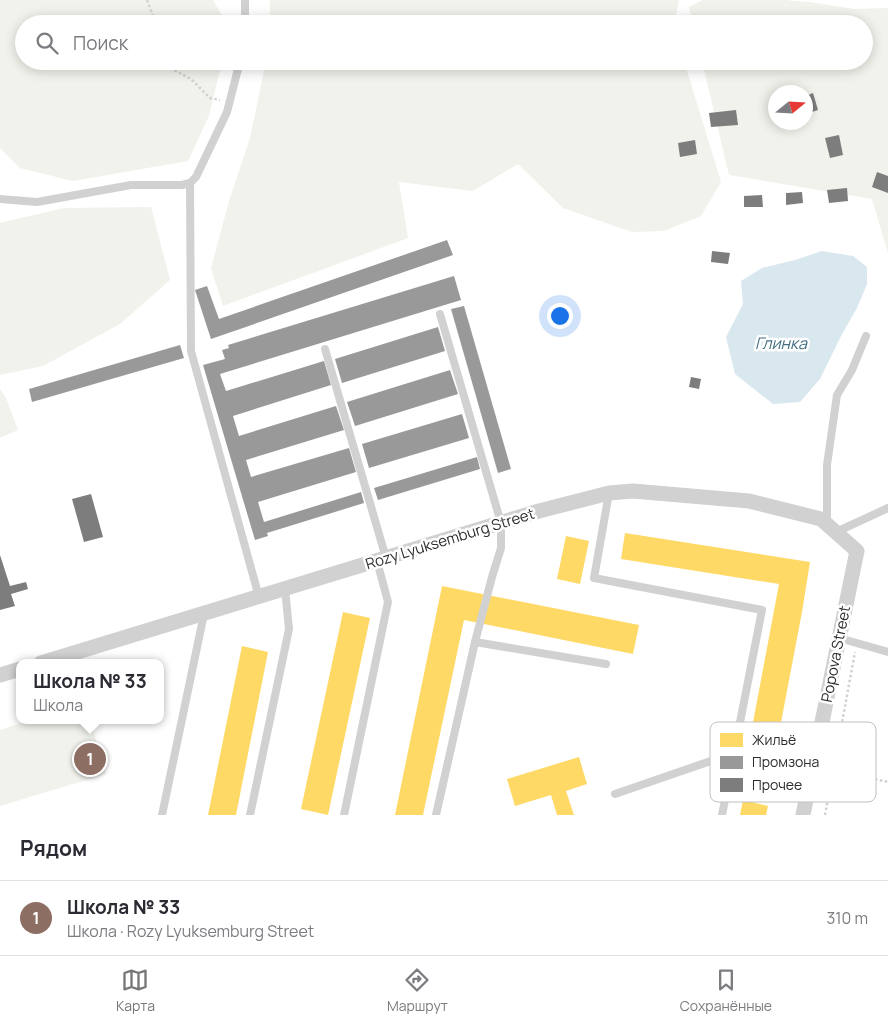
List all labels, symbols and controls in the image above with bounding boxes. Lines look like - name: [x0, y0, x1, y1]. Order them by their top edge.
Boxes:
- search box: [15, 15, 873, 70]
- icon: search: [33, 29, 61, 57]
- text: Поиск: [73, 30, 128, 56]
- north arrow: [768, 85, 813, 130]
- your location: [547, 303, 573, 329]
- water label: Глинка: [755, 332, 808, 354]
- street label: Rozy Lyuksemburg Street: [363, 503, 537, 574]
- street label: Popova Street: [816, 604, 855, 704]
- popup: [16, 659, 164, 724]
- text: Школа № 33: [33, 668, 147, 694]
- text: Школа: [33, 694, 83, 716]
- legend: [710, 722, 876, 802]
- text: Жильё: [752, 730, 796, 749]
- pin: 1: [74, 740, 106, 778]
- text: Промзона: [752, 752, 819, 771]
- text: Прочее: [752, 775, 802, 794]
- text: Рядом: [20, 834, 87, 862]
- text: Школа № 33: [67, 894, 180, 920]
- text: 1: [32, 907, 40, 929]
- text: 310 m: [826, 907, 868, 929]
- text: Школа · Rozy Lyuksemburg Street: [67, 920, 314, 942]
- tab: Карта: [116, 966, 155, 1015]
- tab: Маршрут: [387, 966, 448, 1015]
- tab: Сохранённые: [680, 966, 772, 1015]

